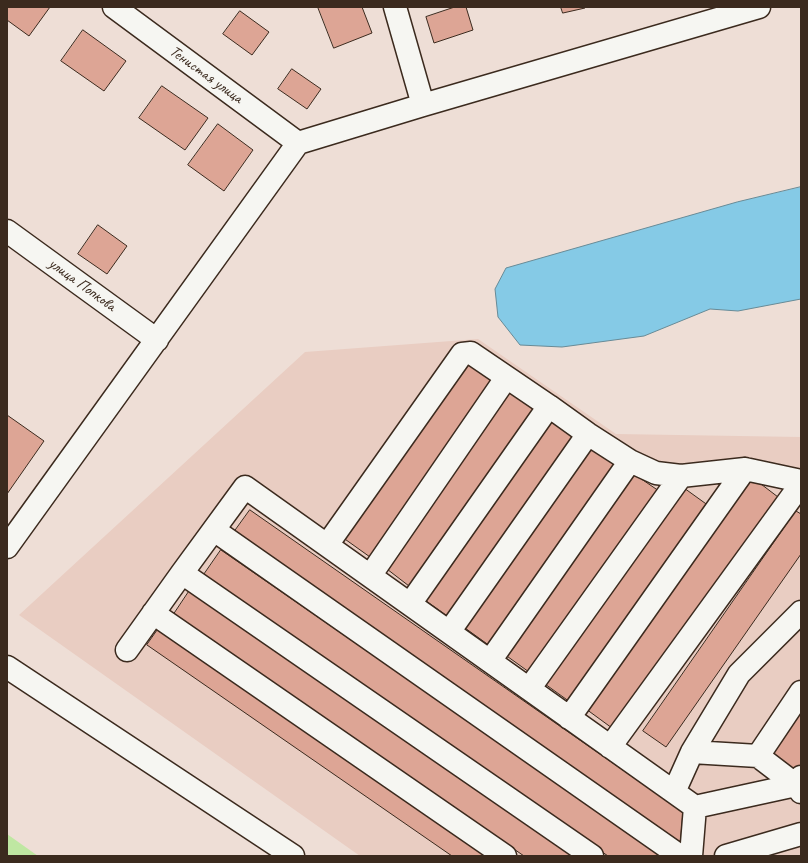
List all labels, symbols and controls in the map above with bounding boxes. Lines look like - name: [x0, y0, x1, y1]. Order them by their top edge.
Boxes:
- street label: Тенистая улица: [166, 42, 246, 108]
- street label: улица Попкова: [45, 254, 119, 316]

